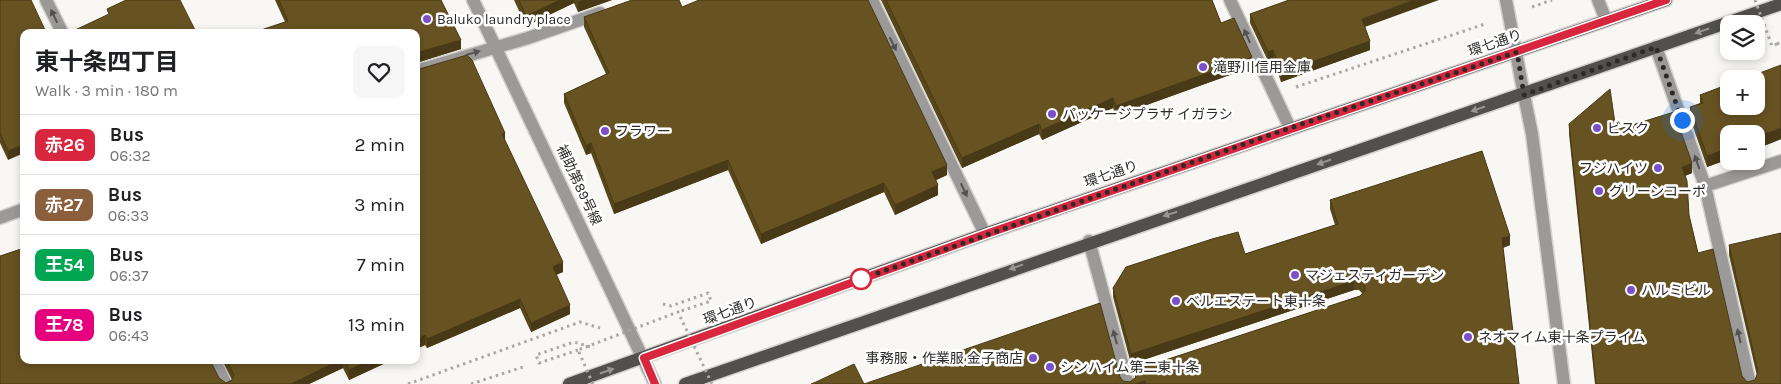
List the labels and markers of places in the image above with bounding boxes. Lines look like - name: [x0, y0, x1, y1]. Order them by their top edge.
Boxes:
- place label: Baluko laundry place: [437, 11, 571, 28]
- marker: Baluko laundry place: [421, 13, 433, 25]
- place label: 滝野川信用金庫: [1213, 59, 1311, 76]
- marker: 滝野川信用金庫: [1197, 61, 1209, 73]
- place label: パッケージプラザ イガラシ: [1062, 106, 1233, 123]
- marker: パッケージプラザ イガラシ: [1046, 108, 1058, 120]
- place label: ビスク: [1607, 120, 1649, 137]
- marker: ビスク: [1591, 122, 1603, 134]
- place label: フラワー: [615, 123, 671, 140]
- marker: フラワー: [599, 125, 611, 137]
- place label: フジハイツ: [1579, 160, 1648, 177]
- marker: フジハイツ: [1652, 162, 1664, 174]
- place label: グリーンコーポ: [1609, 183, 1706, 200]
- marker: グリーンコーポ: [1593, 185, 1605, 197]
- place label: マジェスティガーデン: [1305, 267, 1444, 284]
- unlabelled marker: [850, 268, 872, 290]
- marker: マジェスティガーデン: [1289, 269, 1301, 281]
- place label: ハルミビル: [1641, 282, 1711, 299]
- marker: ハルミビル: [1625, 284, 1637, 296]
- place label: ベルエステート東十条: [1186, 293, 1326, 310]
- marker: ベルエステート東十条: [1170, 295, 1182, 307]
- place label: ネオマイム東十条プライム: [1478, 329, 1645, 346]
- marker: ネオマイム東十条プライム: [1462, 331, 1474, 343]
- place label: 事務服・作業服 金子商店: [866, 350, 1023, 367]
- marker: 事務服・作業服 金子商店: [1027, 352, 1039, 364]
- place label: シンハイム第二東十条: [1060, 359, 1199, 376]
- marker: シンハイム第二東十条: [1044, 361, 1056, 373]

